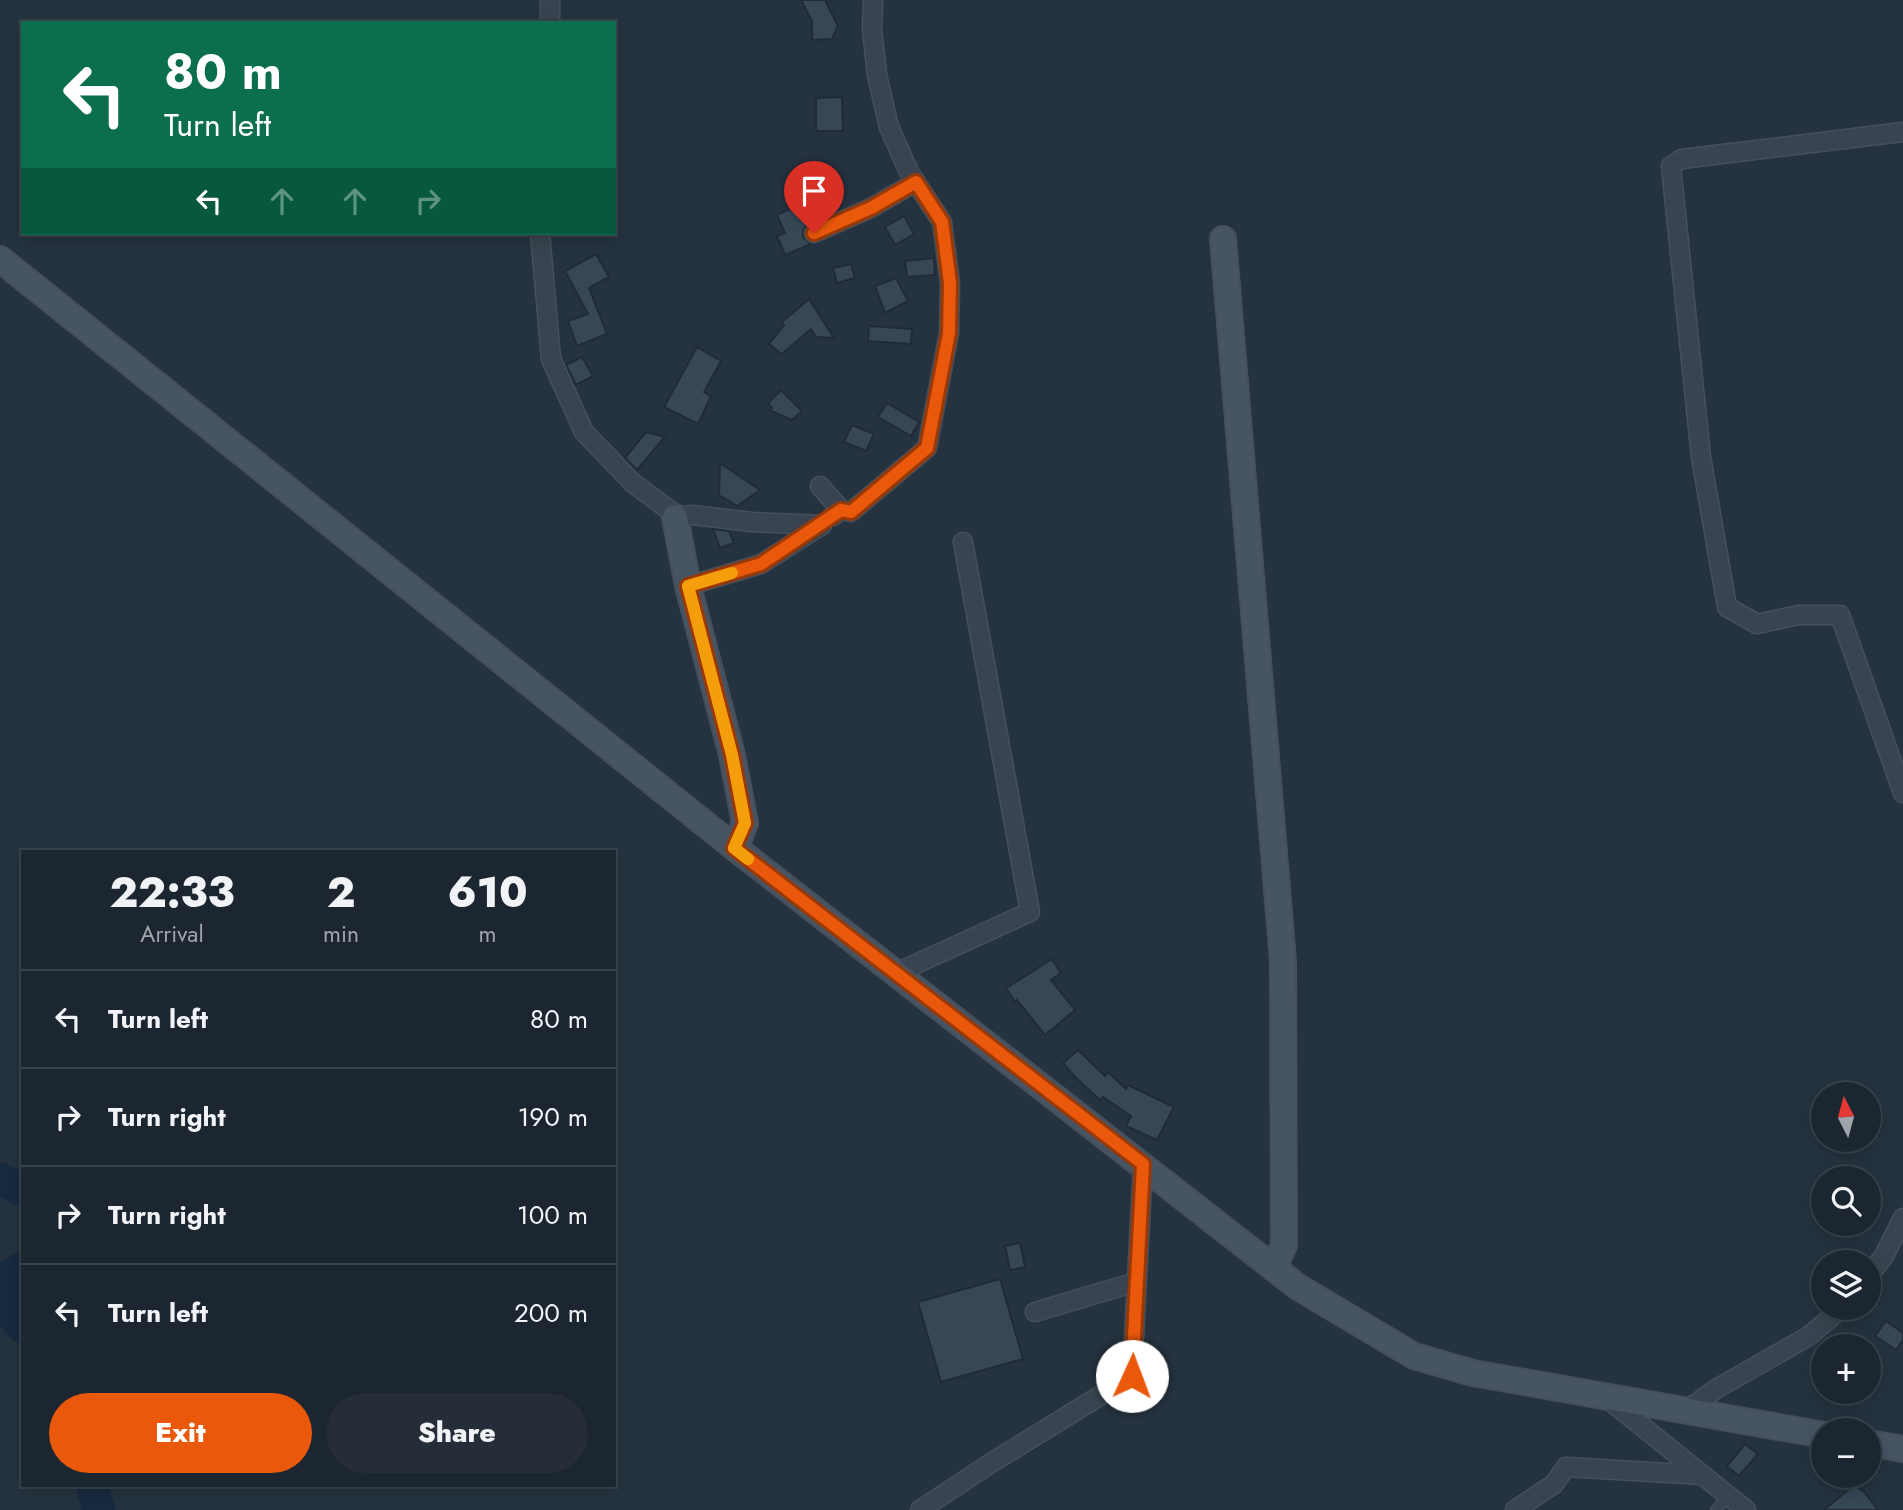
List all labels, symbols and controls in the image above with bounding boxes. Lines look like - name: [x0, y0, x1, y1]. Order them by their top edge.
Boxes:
- text: 80 m: [164, 37, 282, 107]
- icon: left: [49, 49, 140, 140]
- text: Turn left: [164, 102, 271, 148]
- pin: [784, 161, 844, 233]
- icon: arrive: [795, 172, 833, 210]
- icon: left: [190, 182, 228, 220]
- icon: ahead: [263, 182, 301, 220]
- icon: ahead: [336, 182, 374, 220]
- icon: right: [409, 182, 447, 220]
- text: 22:33: [109, 862, 235, 923]
- text: 2: [327, 862, 355, 923]
- text: 610: [447, 862, 528, 923]
- text: Arrival: [140, 917, 204, 951]
- text: min: [323, 917, 359, 951]
- text: m: [479, 917, 496, 951]
- icon: left: [49, 1000, 87, 1038]
- text: Turn left: [108, 1000, 208, 1038]
- text: 80 m: [530, 1000, 588, 1038]
- north arrow: [1811, 1082, 1881, 1152]
- map controls: [1811, 1082, 1881, 1488]
- icon: right: [49, 1098, 87, 1136]
- text: Turn right: [108, 1098, 226, 1136]
- text: 190 m: [518, 1098, 588, 1136]
- button: search: [1811, 1166, 1881, 1236]
- icon: right: [49, 1196, 87, 1234]
- text: Turn right: [108, 1196, 226, 1234]
- text: 100 m: [517, 1196, 588, 1234]
- button: layers: [1811, 1250, 1881, 1320]
- icon: left: [49, 1294, 87, 1332]
- text: Turn left: [108, 1294, 208, 1332]
- text: 200 m: [514, 1294, 588, 1332]
- button: +: [1811, 1334, 1881, 1404]
- position arrow: [1095, 1339, 1169, 1413]
- button: Exit: [49, 1393, 312, 1473]
- button: Share: [326, 1393, 588, 1473]
- button: −: [1811, 1418, 1881, 1488]

